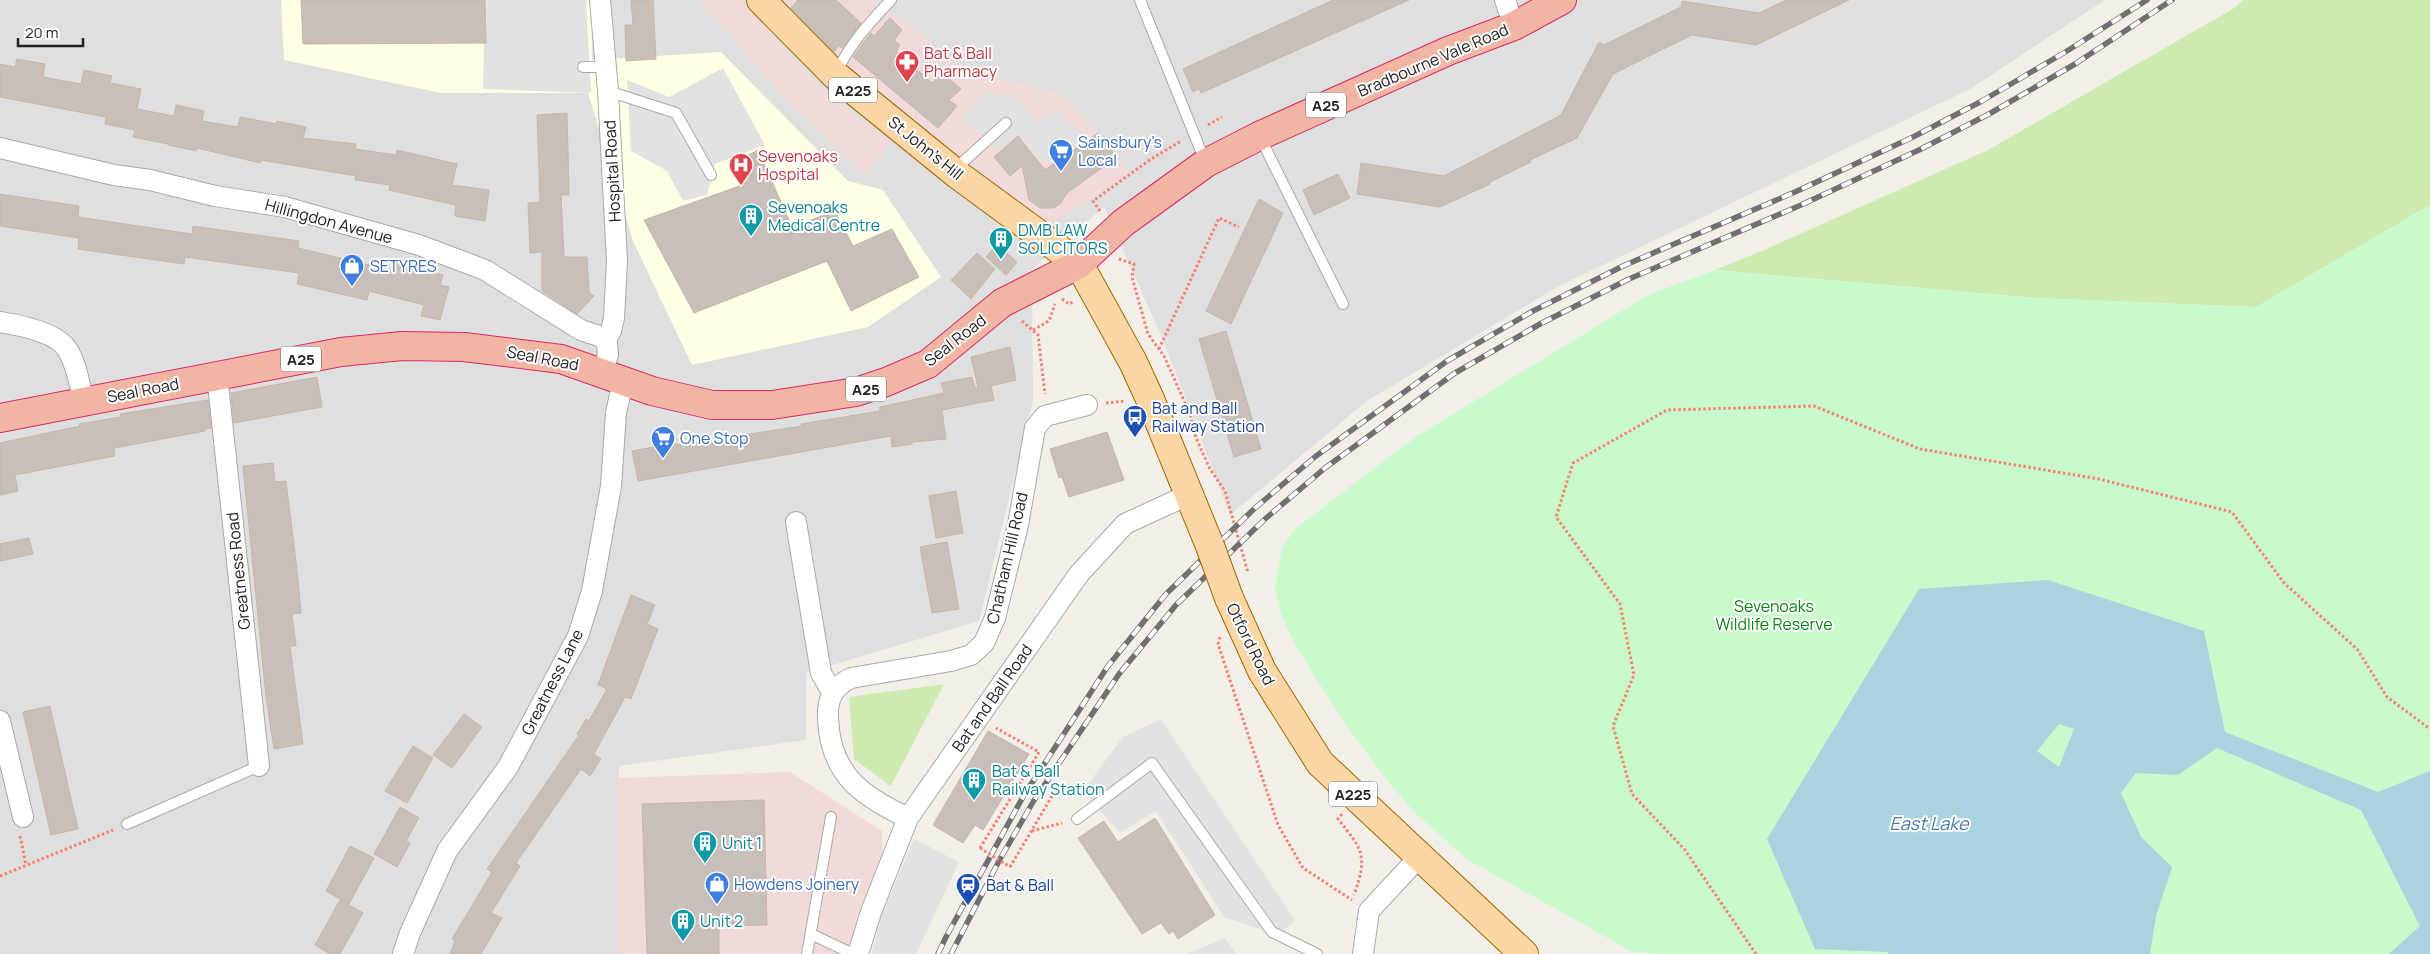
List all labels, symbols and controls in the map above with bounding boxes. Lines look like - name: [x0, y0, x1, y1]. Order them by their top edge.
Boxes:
- scale bar: [18, 15, 82, 47]
- street label: Bradbourne Vale Road: [1354, 18, 1512, 102]
- text: 20 m: [25, 22, 58, 43]
- place label: Bat & Ball Pharmacy: [924, 42, 998, 82]
- pharmacy icon: Bat & Ball Pharmacy: [894, 49, 920, 83]
- road number: A225: [829, 78, 877, 102]
- road number: A25: [1306, 92, 1346, 118]
- street label: St John's Hill: [884, 111, 968, 185]
- street label: Hospital Road: [598, 119, 626, 223]
- place label: Sainsbury's Local: [1078, 131, 1162, 171]
- supermarket icon: Sainsbury's Local: [1048, 138, 1074, 172]
- place label: Sevenoaks Hospital: [758, 145, 838, 185]
- hospital icon: Sevenoaks Hospital: [728, 152, 754, 186]
- street label: Hillingdon Avenue: [263, 193, 395, 249]
- place label: Sevenoaks Medical Centre: [768, 196, 880, 236]
- building icon: Sevenoaks Medical Centre: [738, 203, 764, 237]
- place label: DMB LAW SOLICITORS: [1018, 219, 1108, 259]
- building icon: DMB LAW SOLICITORS: [988, 226, 1014, 260]
- shop icon: SETYRES: [339, 253, 365, 287]
- place label: SETYRES: [370, 255, 437, 277]
- street label: Seal Road: [920, 309, 990, 371]
- street label: Seal Road: [505, 340, 581, 376]
- road number: A25: [281, 346, 321, 372]
- street label: Seal Road: [105, 372, 181, 408]
- road number: A25: [846, 376, 886, 402]
- place label: Bat and Ball Railway Station: [1152, 397, 1265, 437]
- bus stop icon: Bat and Ball Railway Station: [1122, 404, 1148, 438]
- supermarket icon: One Stop: [650, 425, 676, 459]
- place label: One Stop: [680, 427, 748, 449]
- street label: Chatham Hill Road: [981, 490, 1033, 626]
- street label: Greatness Road: [221, 511, 255, 631]
- park label: Sevenoaks Wildlife Reserve: [1715, 595, 1833, 635]
- street label: Otford Road: [1222, 599, 1280, 689]
- street label: Greatness Lane: [516, 625, 588, 739]
- street label: Bat and Ball Road: [947, 640, 1037, 756]
- place label: Bat & Ball Railway Station: [992, 760, 1105, 800]
- building icon: Bat & Ball Railway Station: [961, 767, 987, 801]
- road number: A225: [1329, 782, 1377, 806]
- water label: East Lake: [1890, 811, 1970, 835]
- building icon: Unit 1: [692, 830, 718, 864]
- place label: Unit 1: [722, 832, 762, 854]
- shop icon: Howdens Joinery: [704, 871, 730, 905]
- station icon: Bat & Ball: [955, 872, 981, 906]
- place label: Howdens Joinery: [734, 873, 860, 895]
- place label: Bat & Ball: [986, 874, 1054, 896]
- building icon: Unit 2: [670, 908, 696, 942]
- place label: Unit 2: [700, 910, 743, 932]

